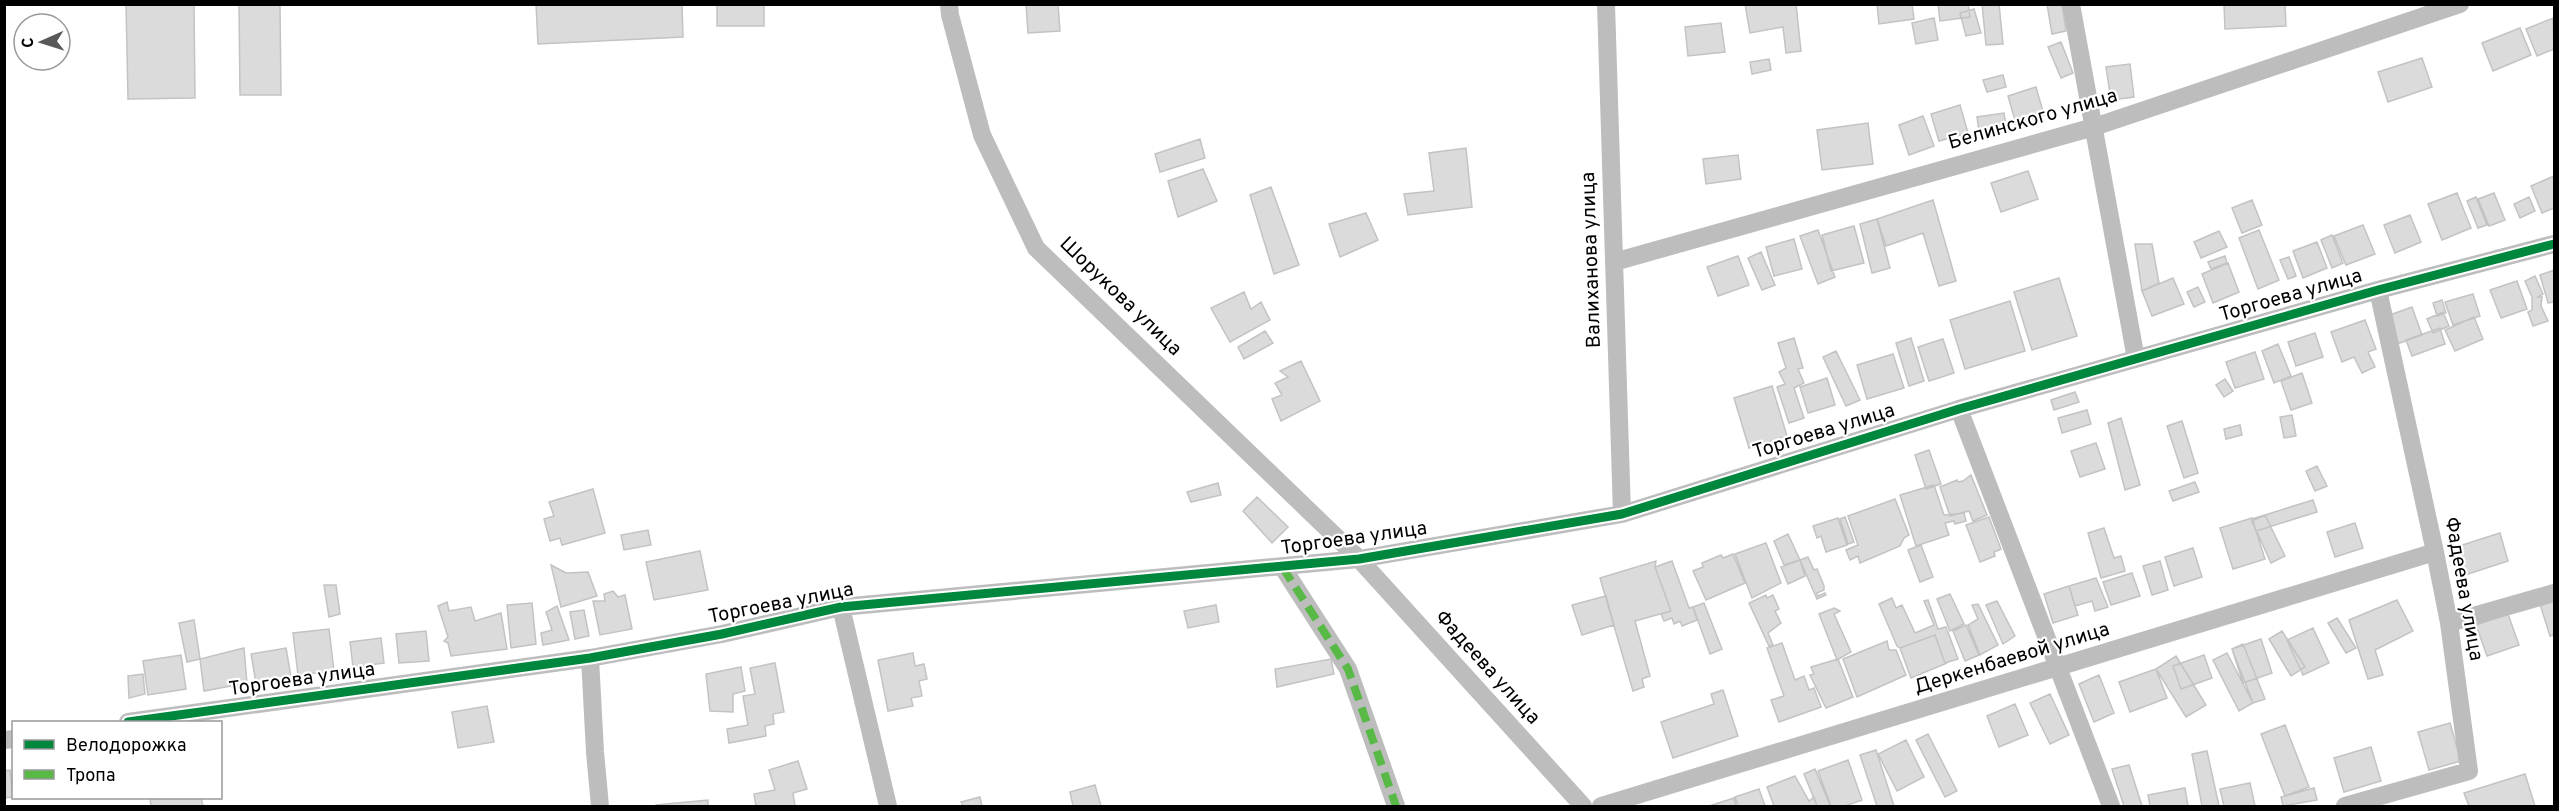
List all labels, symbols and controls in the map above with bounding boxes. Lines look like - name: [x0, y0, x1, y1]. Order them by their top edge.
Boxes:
- north arrow: [12, 12, 72, 72]
- text: С: [19, 37, 39, 48]
- street label: Белинского улица: [1945, 83, 2121, 157]
- street label: Валиханова улица: [1576, 171, 1608, 349]
- street label: Шорукова улица: [1053, 232, 1187, 362]
- street label: Торгоева улица: [2217, 263, 2365, 329]
- street label: Торгоева улица: [1750, 398, 1898, 466]
- street label: Фадеева улица: [2438, 515, 2488, 663]
- street label: Торгоева улица: [1279, 516, 1429, 562]
- street label: Торгоева улица: [706, 577, 856, 631]
- street label: Фадеева улица: [1429, 605, 1545, 731]
- street label: Деркенбаевой улица: [1911, 617, 2113, 701]
- street label: Торгоева улица: [227, 657, 377, 703]
- legend: [12, 721, 222, 799]
- text: Велодорожка: [66, 735, 186, 758]
- text: Тропа: [66, 765, 115, 788]

